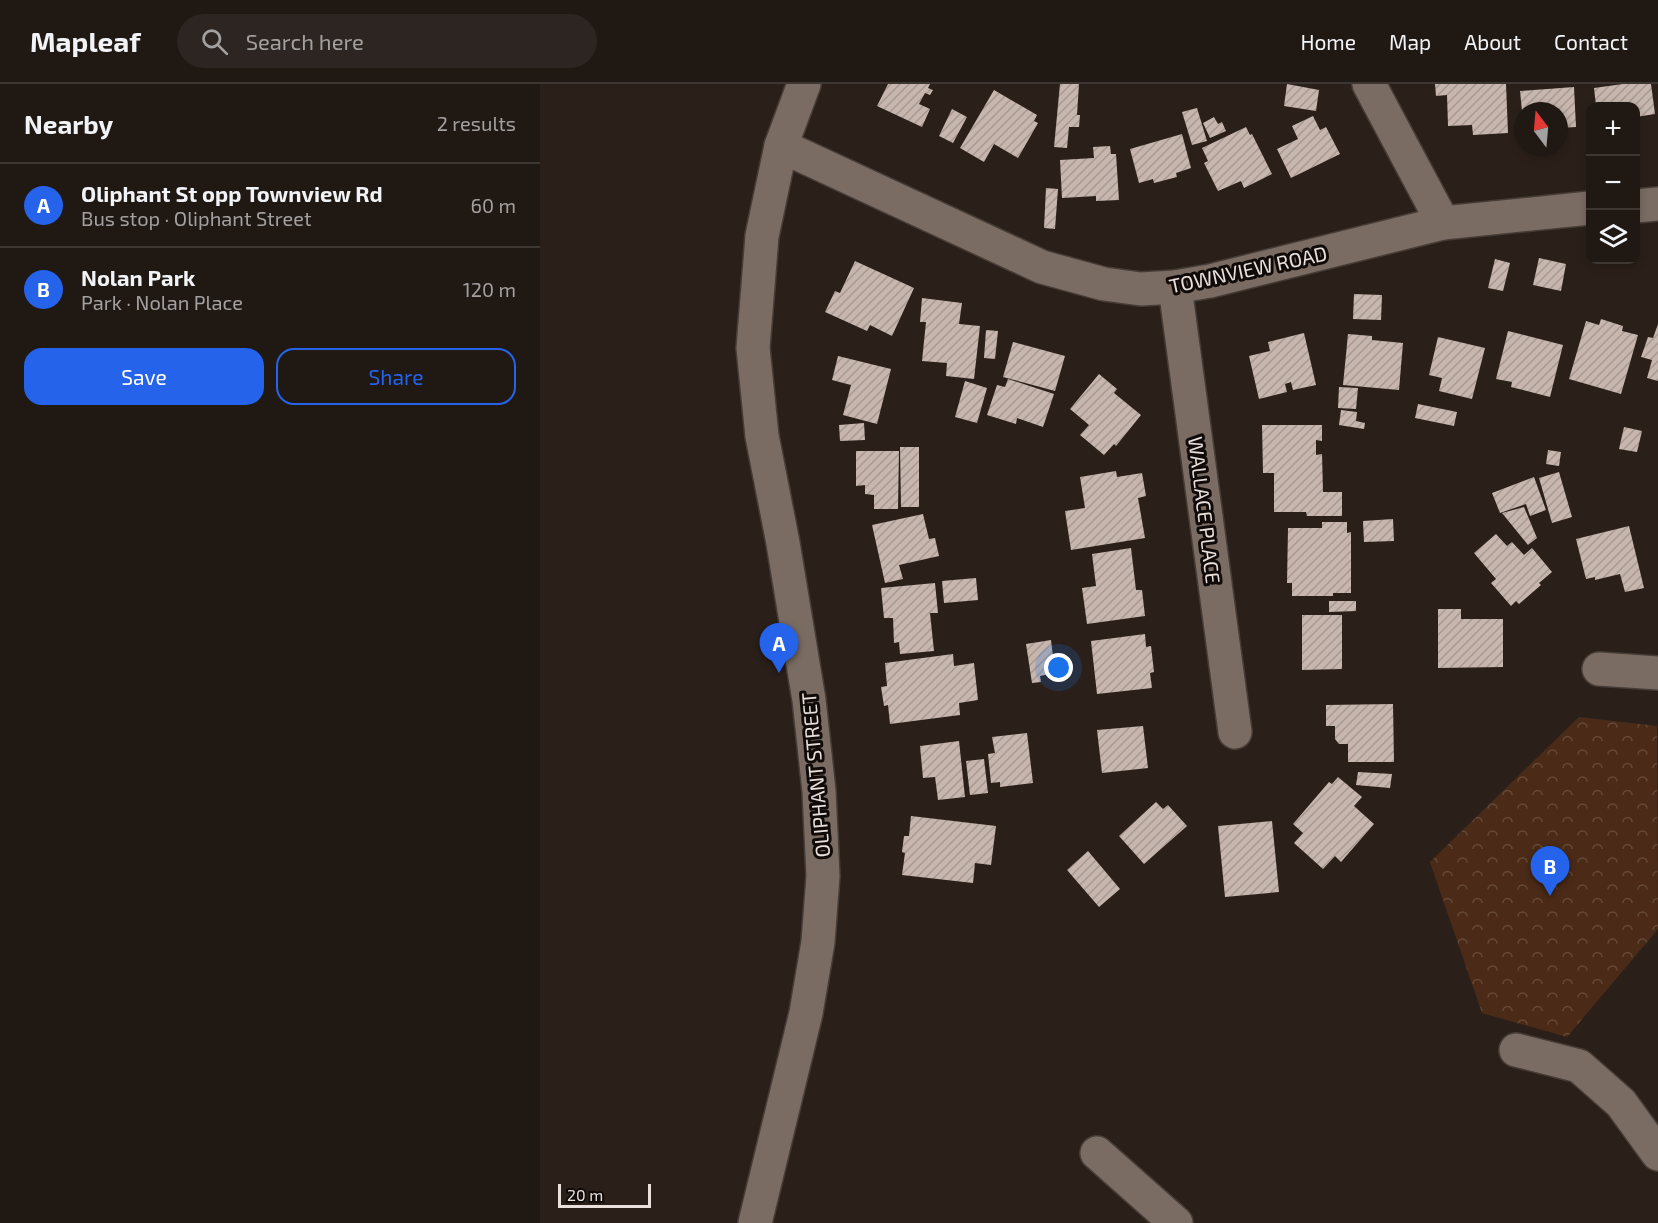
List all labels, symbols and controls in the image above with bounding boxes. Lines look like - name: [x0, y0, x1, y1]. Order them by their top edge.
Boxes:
- search box: [177, 14, 597, 68]
- text: Mapleaf: [30, 24, 141, 58]
- icon: search: [198, 25, 231, 58]
- text: Search here: [246, 28, 364, 54]
- text: Home: [1300, 29, 1356, 54]
- text: Map: [1389, 29, 1431, 54]
- text: About: [1464, 29, 1521, 54]
- text: Contact: [1554, 29, 1628, 54]
- north arrow: [1514, 102, 1568, 156]
- map controls: [1586, 102, 1640, 264]
- button: +: [1586, 102, 1640, 156]
- text: Nearby: [24, 108, 113, 139]
- text: 2 results: [437, 111, 516, 135]
- button: −: [1586, 156, 1640, 210]
- text: Oliphant St opp Townview Rd: [81, 180, 383, 206]
- text: A: [37, 193, 50, 217]
- text: 60 m: [471, 193, 516, 217]
- text: Bus stop · Oliphant Street: [81, 206, 312, 230]
- button: layers: [1586, 210, 1640, 264]
- street label: TOWNVIEW ROAD: [1167, 241, 1329, 297]
- text: Nolan Park: [81, 264, 195, 290]
- text: B: [37, 277, 50, 301]
- text: 120 m: [463, 277, 516, 301]
- text: Park · Nolan Place: [81, 290, 243, 314]
- button: Save: [24, 348, 264, 405]
- button: Share: [276, 348, 516, 405]
- street label: WALLACE PLACE: [1184, 435, 1226, 585]
- pin: A: [760, 624, 798, 673]
- your location: [1044, 653, 1073, 682]
- street label: OLIPHANT STREET: [796, 691, 834, 858]
- pin: B: [1530, 846, 1570, 896]
- scale bar: [558, 1181, 651, 1208]
- text: 20 m: [567, 1185, 603, 1204]

